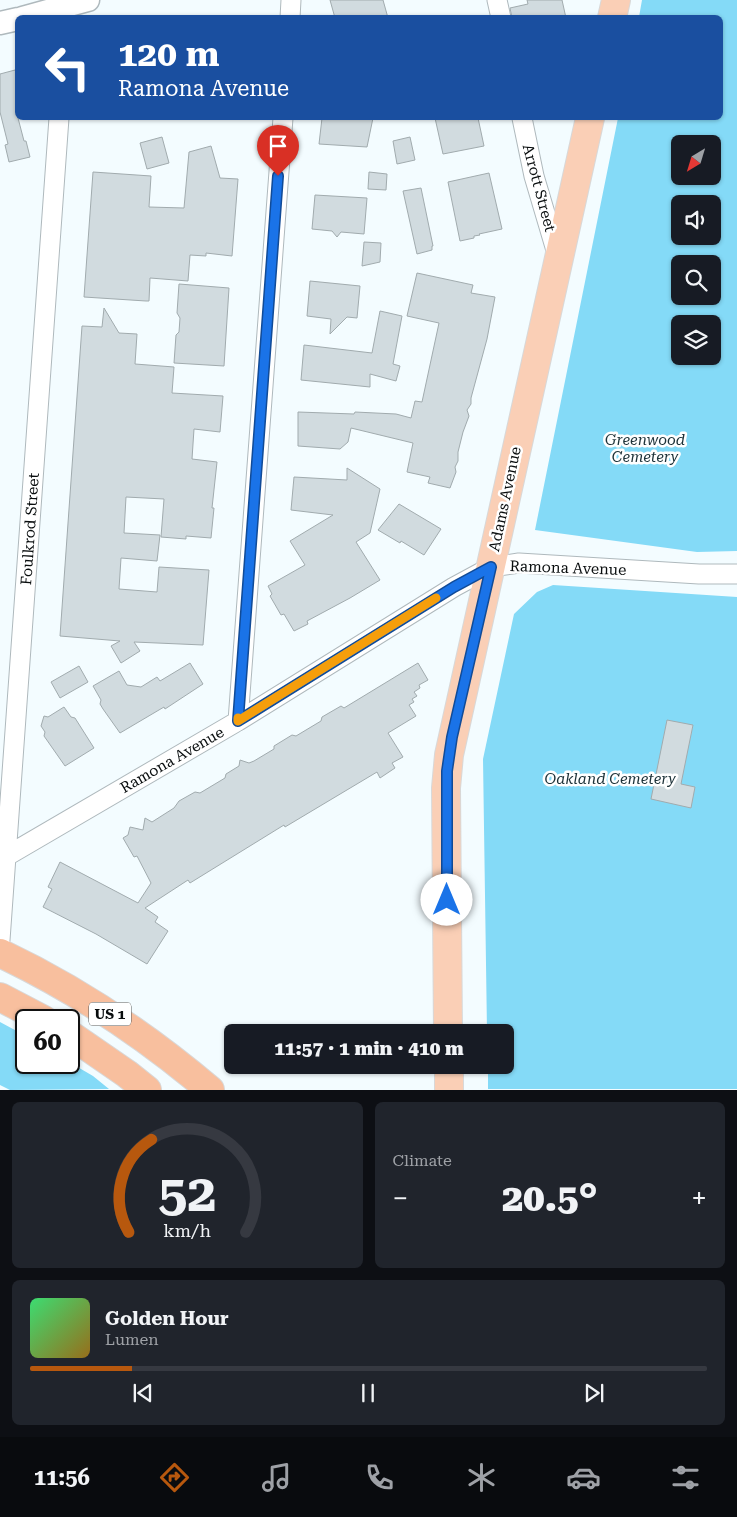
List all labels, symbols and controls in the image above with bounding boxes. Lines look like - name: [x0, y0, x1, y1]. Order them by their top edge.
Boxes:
- text: 120 m: [118, 34, 219, 75]
- icon: left: [35, 35, 100, 100]
- text: Ramona Avenue: [118, 76, 289, 101]
- pin: [257, 125, 299, 176]
- icon: arrive: [264, 132, 292, 160]
- north arrow: [671, 135, 721, 185]
- map controls: [671, 135, 721, 365]
- street label: Arrott Street: [519, 142, 559, 234]
- button: sound: [671, 195, 721, 245]
- button: search: [671, 255, 721, 305]
- button: layers: [671, 315, 721, 365]
- park label: Greenwood Cemetery: [605, 431, 685, 466]
- street label: Adams Avenue: [485, 445, 525, 553]
- street label: Foulkrod Street: [17, 472, 43, 586]
- street label: Ramona Avenue: [509, 557, 627, 579]
- street label: Ramona Avenue: [117, 723, 227, 797]
- park label: Oakland Cemetery: [544, 770, 676, 788]
- position arrow: [420, 873, 472, 925]
- road number: US 1: [89, 1002, 131, 1026]
- speed limit sign: 60: [15, 1009, 80, 1074]
- text: 11:57 · 1 min · 410 m: [274, 1037, 464, 1060]
- text: Climate: [393, 1151, 452, 1170]
- text: 52: [158, 1163, 216, 1224]
- text: 20.5°: [502, 1176, 598, 1220]
- text: −: [393, 1182, 408, 1215]
- text: +: [691, 1182, 707, 1215]
- text: km/h: [163, 1220, 212, 1241]
- text: Golden Hour: [105, 1307, 229, 1330]
- text: Lumen: [105, 1330, 159, 1349]
- icon: previous: [129, 1379, 157, 1407]
- icon: pause: [354, 1379, 382, 1407]
- icon: next: [580, 1379, 608, 1407]
- icon: directions: [157, 1460, 192, 1495]
- icon: music: [259, 1460, 294, 1495]
- icon: phone: [362, 1460, 397, 1495]
- icon: climate: [464, 1460, 499, 1495]
- icon: car: [566, 1460, 601, 1495]
- icon: filters: [668, 1460, 703, 1495]
- text: 11:56: [34, 1465, 90, 1490]

